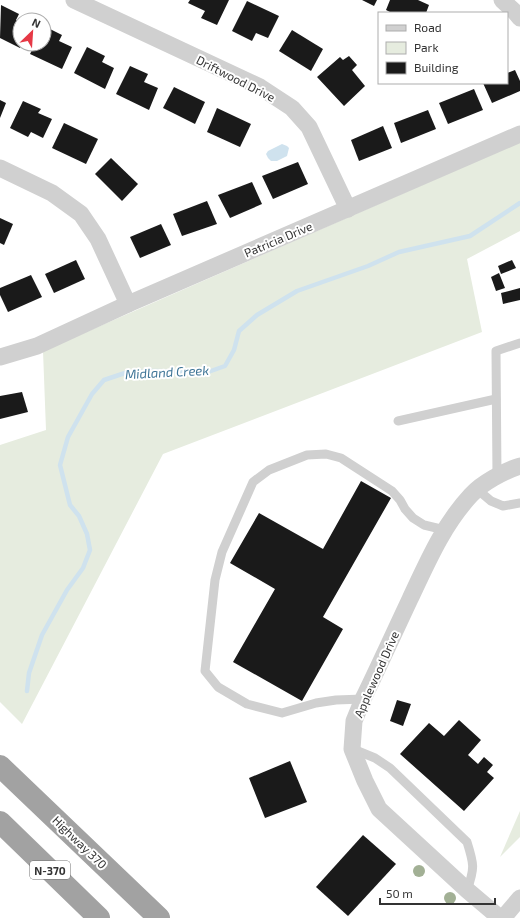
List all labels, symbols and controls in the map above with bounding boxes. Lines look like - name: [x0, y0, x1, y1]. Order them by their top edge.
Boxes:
- north arrow: [12, 12, 52, 52]
- legend: [378, 12, 508, 84]
- text: N: [30, 15, 43, 30]
- text: Road: [414, 20, 442, 34]
- text: Park: [414, 40, 439, 54]
- street label: Driftwood Drive: [194, 52, 278, 104]
- text: Building: [414, 60, 459, 74]
- street label: Patricia Drive: [242, 218, 314, 260]
- water label: Midland Creek: [124, 362, 210, 382]
- street label: Applewood Drive: [351, 629, 401, 719]
- street label: Highway 370: [50, 813, 110, 871]
- road number: N-370: [30, 861, 70, 879]
- scale bar: [380, 880, 495, 906]
- text: 50 m: [386, 886, 413, 900]

